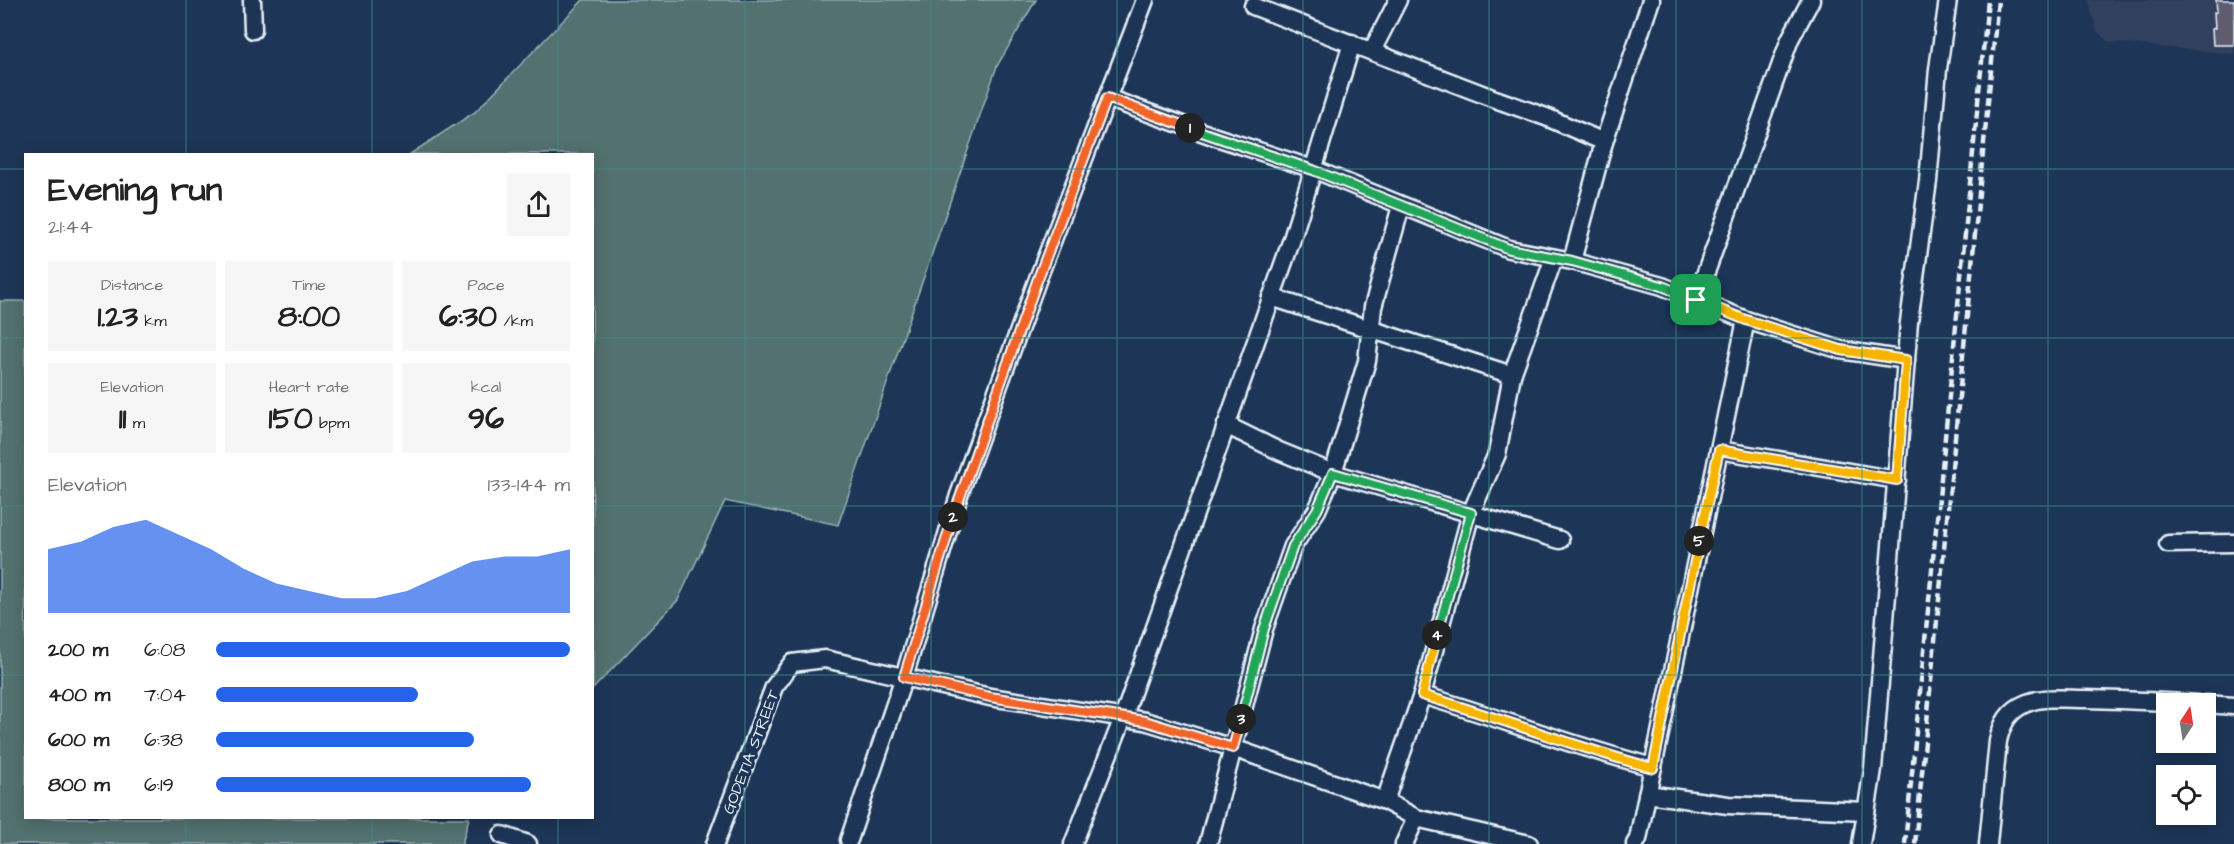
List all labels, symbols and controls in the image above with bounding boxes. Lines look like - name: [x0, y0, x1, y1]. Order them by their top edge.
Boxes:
- pin: 1: [1175, 113, 1205, 143]
- text: 1: [1189, 117, 1191, 139]
- text: Evening run: [48, 167, 222, 213]
- button: share: [507, 173, 570, 236]
- text: 21:44: [48, 213, 93, 241]
- text: Distance: [101, 274, 163, 296]
- text: Time: [292, 274, 326, 296]
- text: Pace: [467, 274, 505, 296]
- pin: [1670, 274, 1721, 325]
- icon: arrive: [1679, 283, 1712, 316]
- text: 1.23: [97, 296, 138, 338]
- text: 8:00: [278, 296, 340, 338]
- text: 6:30: [439, 296, 497, 338]
- text: km: [138, 310, 167, 332]
- text: /km: [497, 310, 533, 332]
- text: Elevation: [101, 376, 163, 398]
- text: Heart rate: [269, 376, 349, 398]
- text: kcal: [471, 376, 501, 398]
- text: 11: [119, 398, 126, 440]
- text: 150: [269, 398, 313, 440]
- text: 96: [468, 398, 504, 440]
- text: m: [126, 412, 145, 434]
- text: bpm: [313, 412, 349, 434]
- text: Elevation: [48, 471, 127, 499]
- text: 133–144 m: [488, 471, 570, 499]
- pin: 2: [938, 502, 968, 532]
- text: 2: [948, 506, 958, 528]
- pin: 5: [1684, 526, 1714, 556]
- text: 5: [1693, 530, 1705, 552]
- pin: 4: [1422, 620, 1452, 650]
- text: 4: [1432, 624, 1442, 646]
- text: 200 m: [48, 636, 108, 664]
- text: 6:08: [144, 636, 185, 664]
- text: 400 m: [48, 681, 110, 709]
- text: 7:04: [144, 681, 186, 709]
- street label: GODETIA STREET: [717, 687, 785, 817]
- north arrow: [2156, 693, 2216, 753]
- map controls: [2156, 693, 2216, 825]
- pin: 3: [1226, 704, 1256, 734]
- text: 3: [1237, 708, 1245, 730]
- text: 600 m: [48, 726, 109, 754]
- text: 6:38: [144, 726, 183, 754]
- button: locate: [2156, 765, 2216, 825]
- text: 800 m: [48, 771, 110, 799]
- text: 6:19: [144, 771, 174, 799]

